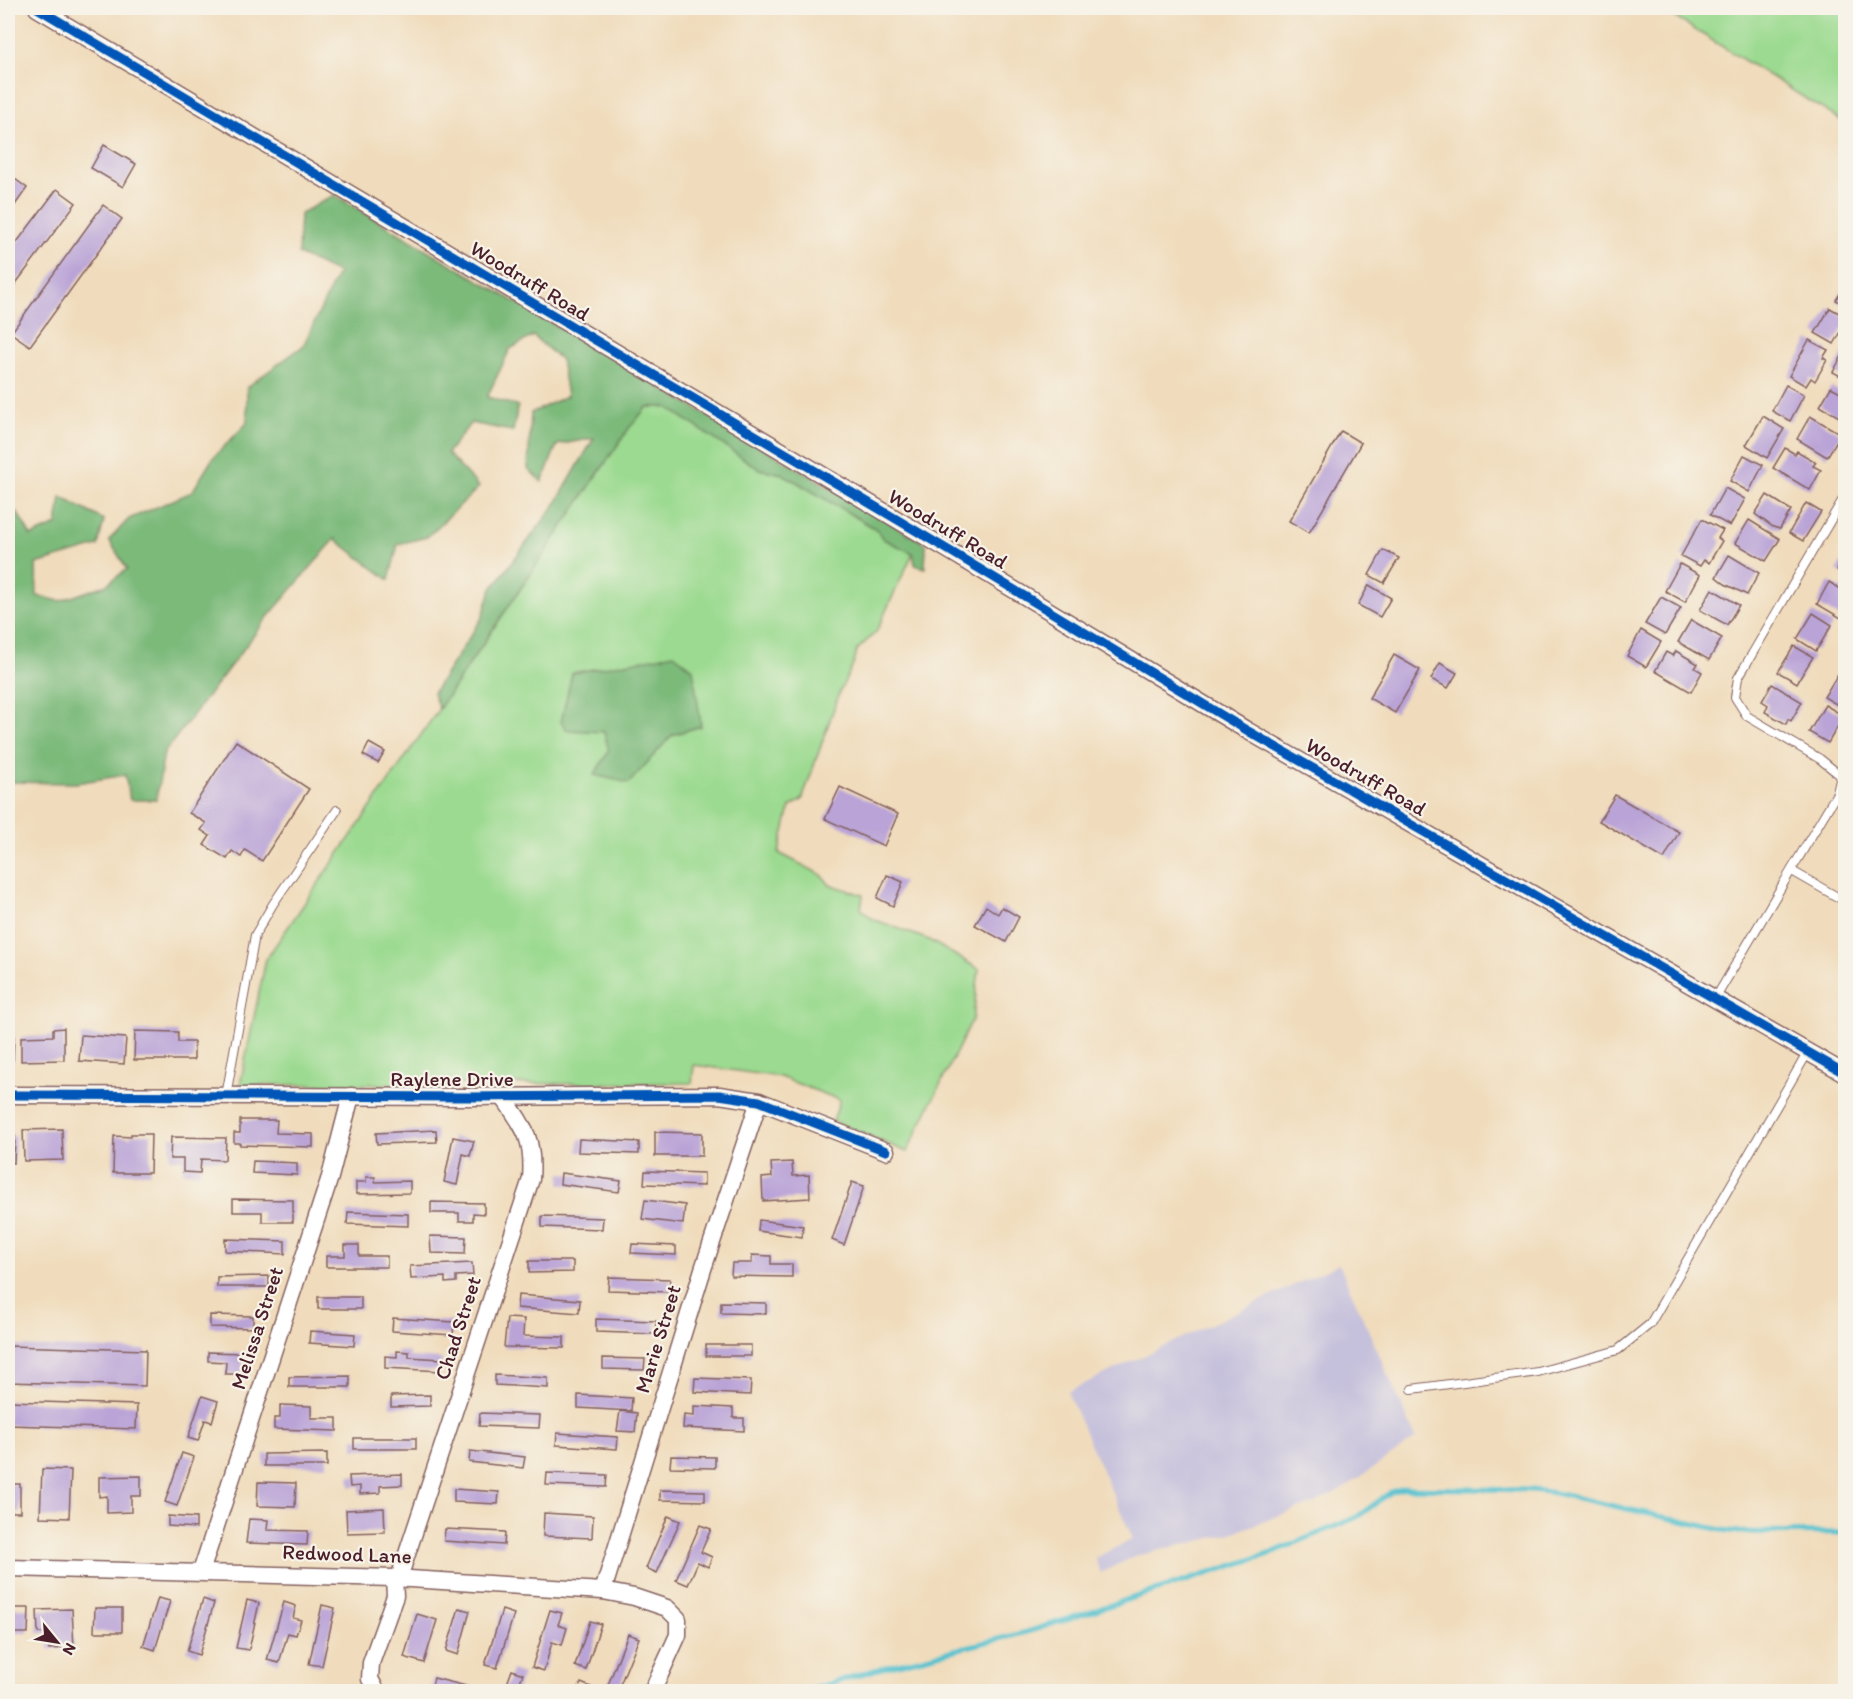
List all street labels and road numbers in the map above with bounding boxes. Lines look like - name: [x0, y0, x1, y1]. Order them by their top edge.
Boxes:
- street label: Woodruff Road: [466, 235, 595, 326]
- street label: Woodruff Road: [884, 483, 1013, 574]
- street label: Woodruff Road: [1302, 732, 1431, 821]
- street label: Raylene Drive: [390, 1066, 514, 1091]
- street label: Melissa Street: [225, 1263, 288, 1392]
- street label: Chad Street: [429, 1273, 486, 1383]
- street label: Marie Street: [629, 1282, 686, 1396]
- street label: Redwood Lane: [282, 1539, 412, 1568]

